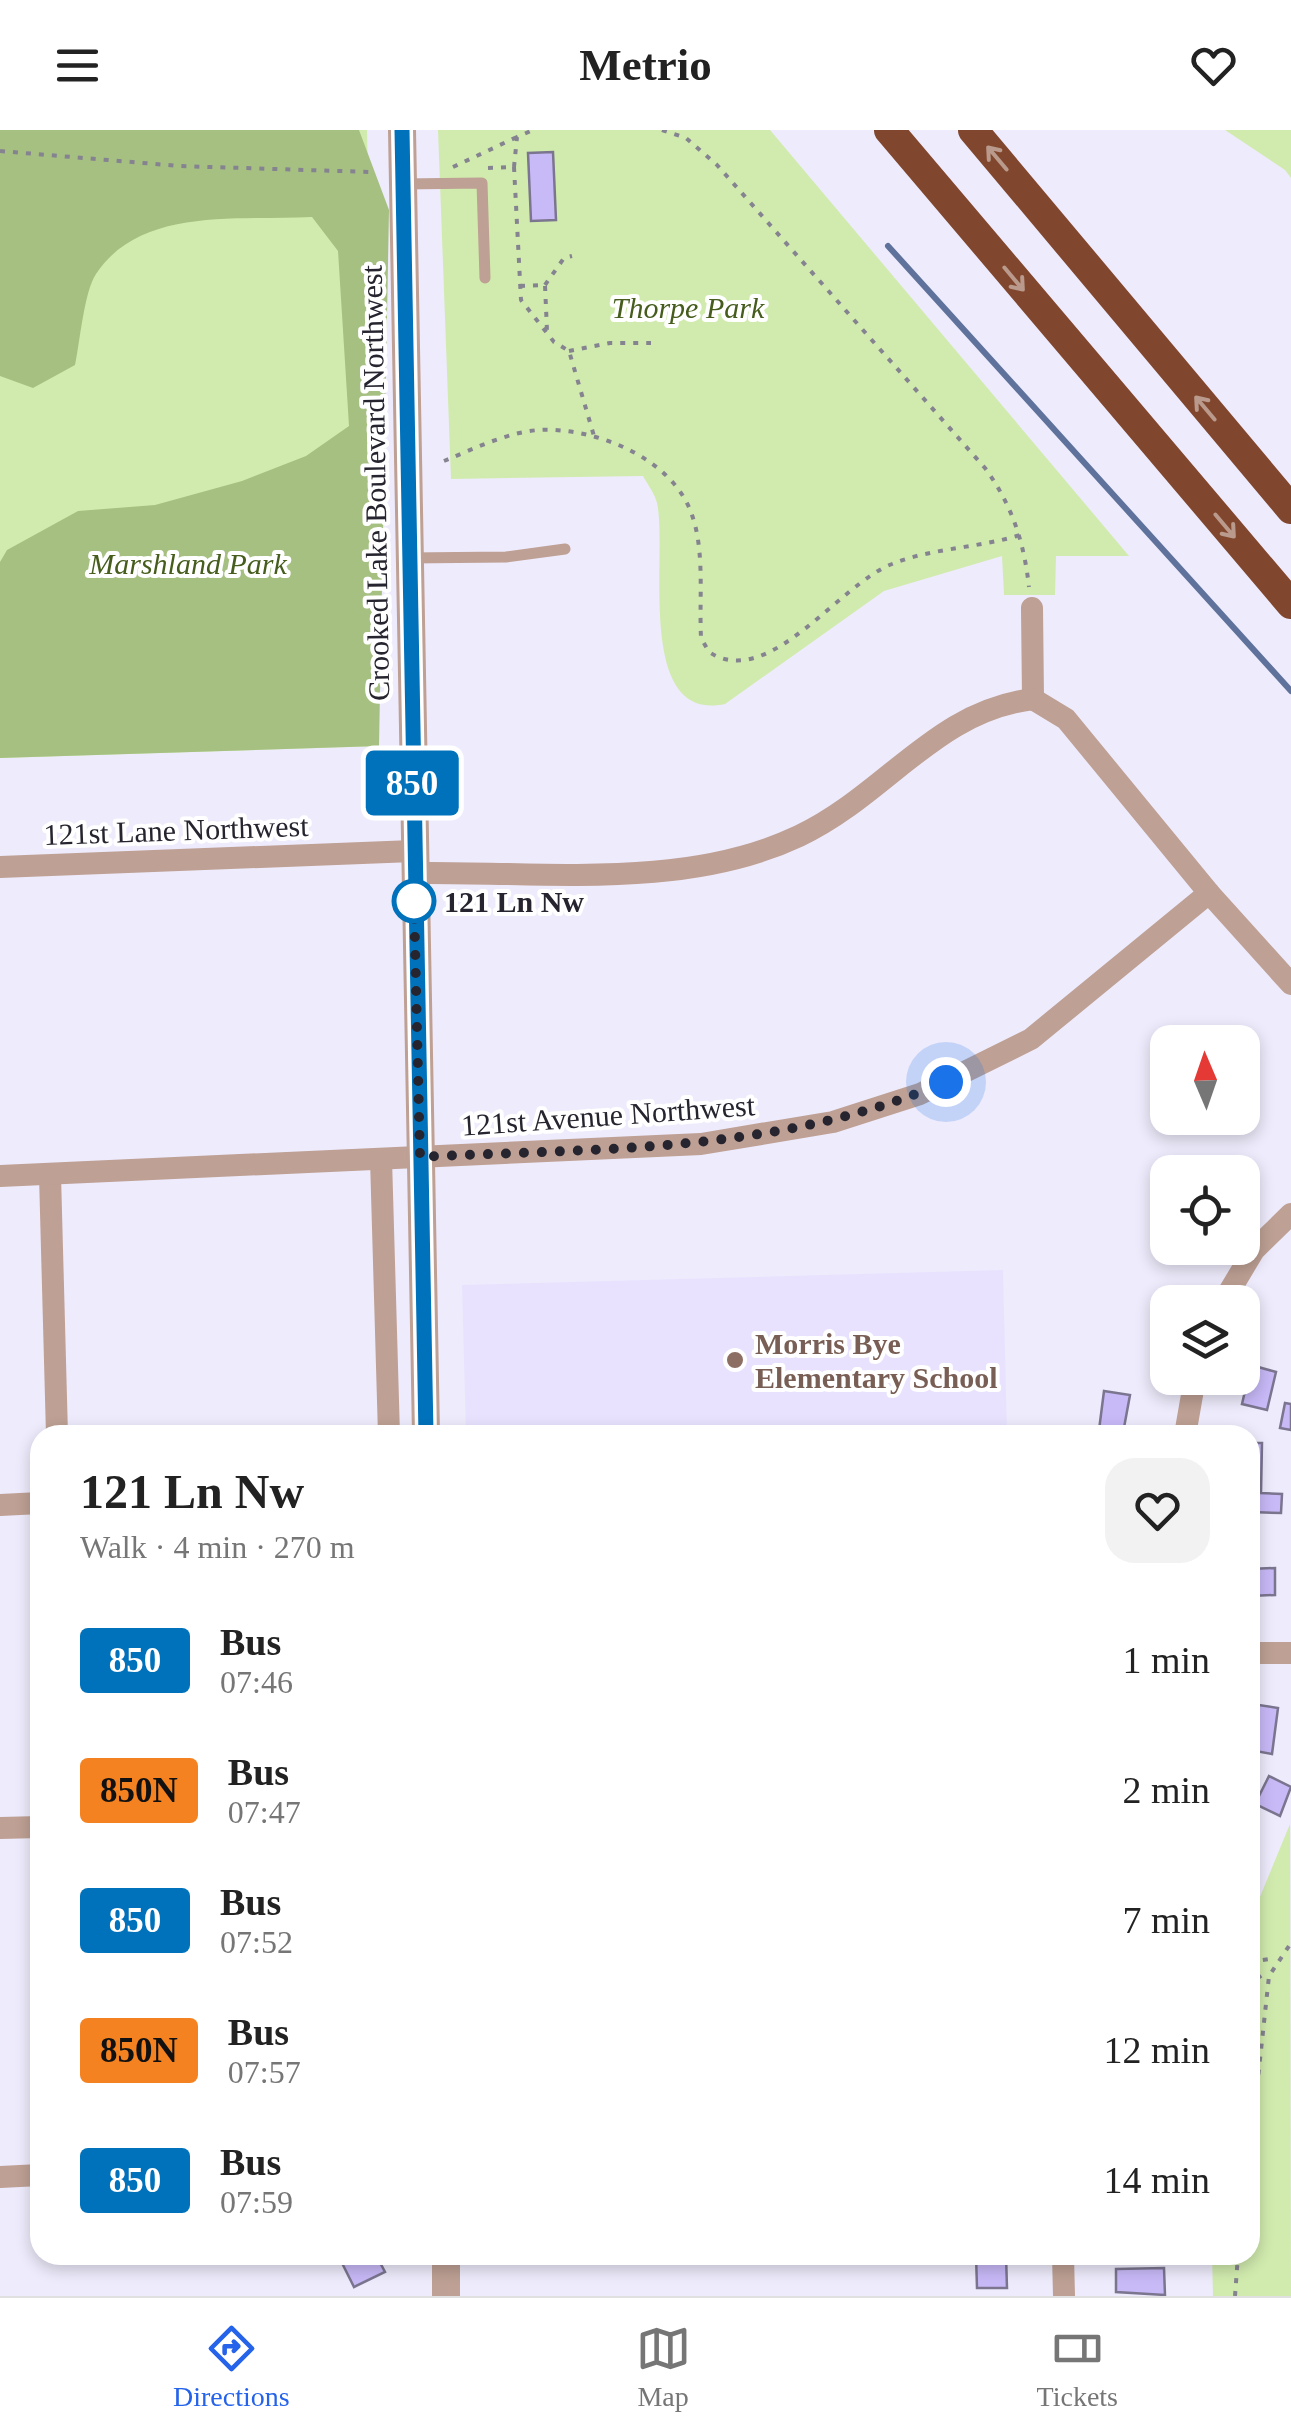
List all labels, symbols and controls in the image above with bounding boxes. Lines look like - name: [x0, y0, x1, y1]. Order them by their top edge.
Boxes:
- icon: menu: [50, 38, 105, 93]
- icon: heart: [1186, 38, 1241, 93]
- text: Metrio: [579, 40, 712, 90]
- one-way arrow: [986, 146, 1008, 172]
- street label: Crooked Lake Boulevard Northwest: [355, 264, 395, 701]
- one-way arrow: [1003, 265, 1025, 291]
- park label: Thorpe Park: [612, 291, 765, 324]
- one-way arrow: [1195, 395, 1217, 421]
- one-way arrow: [1214, 512, 1236, 538]
- park label: Marshland Park: [88, 547, 287, 580]
- line badge: 850: [354, 750, 470, 816]
- text: 850: [386, 764, 438, 803]
- street label: 121st Lane Northwest: [43, 809, 310, 851]
- marker: 121 Ln Nw: [393, 880, 435, 922]
- place label: 121 Ln Nw: [444, 885, 584, 918]
- north arrow: [1150, 1025, 1260, 1135]
- map controls: [1150, 1025, 1260, 1395]
- your location: [921, 1057, 971, 1107]
- street label: 121st Avenue Northwest: [460, 1088, 757, 1142]
- button: locate: [1150, 1155, 1260, 1265]
- button: layers: [1150, 1285, 1260, 1395]
- place label: Morris Bye Elementary School: [755, 1327, 997, 1394]
- marker: Morris Bye Elementary School: [724, 1349, 746, 1371]
- button: heart: [1105, 1458, 1210, 1563]
- text: 121 Ln Nw: [80, 1465, 304, 1518]
- text: Walk · 4 min · 270 m: [80, 1529, 355, 1565]
- text: Bus: [220, 1621, 281, 1663]
- text: 1 min: [1122, 1639, 1210, 1681]
- text: 850: [109, 1641, 161, 1680]
- text: 07:46: [220, 1664, 293, 1700]
- text: Bus: [228, 1751, 289, 1793]
- text: 2 min: [1122, 1769, 1210, 1811]
- text: 850N: [100, 1771, 178, 1810]
- text: 07:47: [228, 1794, 301, 1830]
- text: Bus: [220, 1881, 281, 1923]
- text: 7 min: [1122, 1899, 1210, 1941]
- text: 850: [109, 1901, 161, 1940]
- text: 07:52: [220, 1924, 293, 1960]
- text: Bus: [228, 2011, 289, 2053]
- text: 12 min: [1103, 2029, 1210, 2071]
- text: 850N: [100, 2031, 178, 2070]
- text: 07:57: [228, 2054, 301, 2090]
- text: Bus: [220, 2141, 281, 2183]
- text: 14 min: [1103, 2159, 1210, 2201]
- text: 850: [109, 2161, 161, 2200]
- text: 07:59: [220, 2184, 293, 2220]
- tab: Directions: [173, 2321, 290, 2413]
- tab: Map: [636, 2321, 691, 2413]
- tab: Tickets: [1037, 2321, 1118, 2413]

